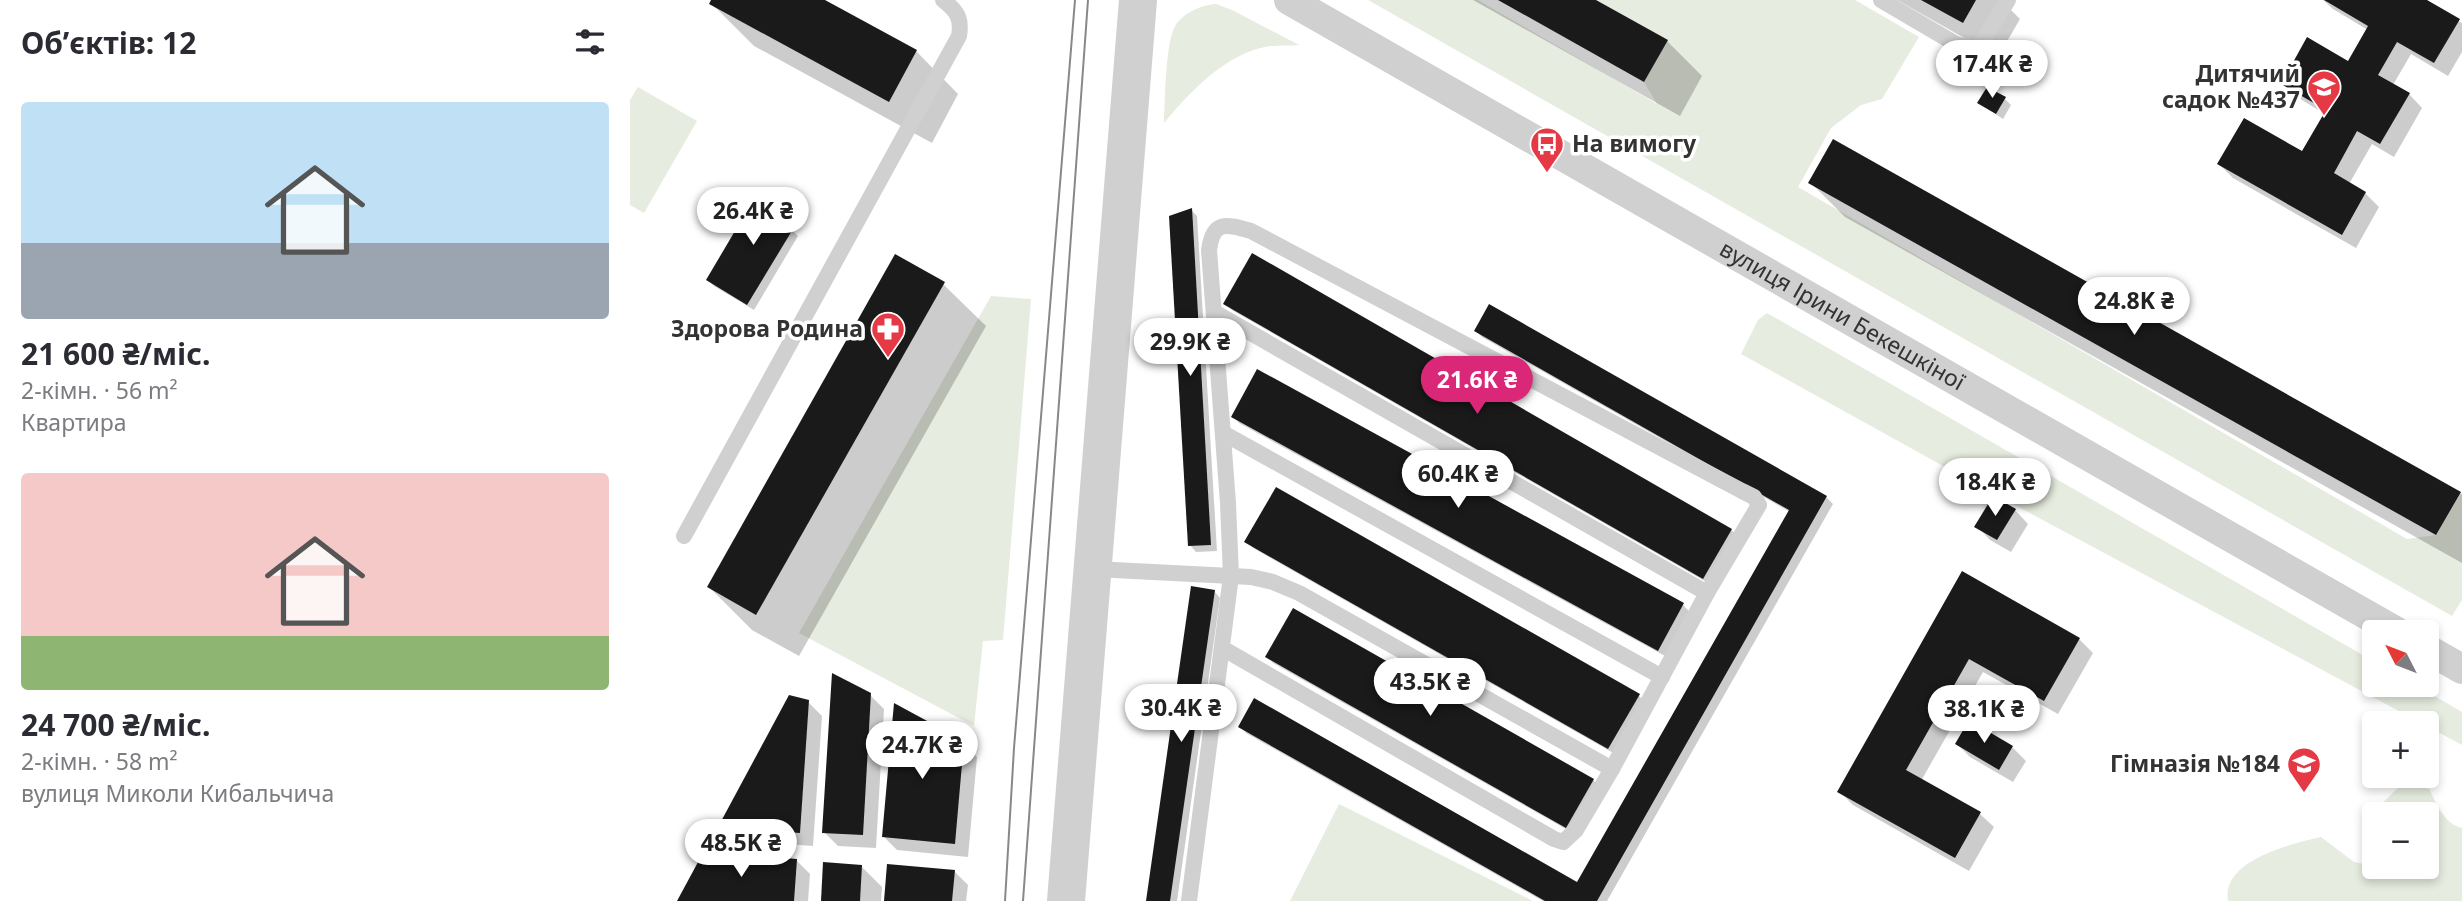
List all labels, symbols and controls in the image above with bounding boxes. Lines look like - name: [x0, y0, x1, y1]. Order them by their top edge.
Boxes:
- text: Об’єктів: 12: [21, 22, 196, 63]
- icon: filters: [571, 23, 609, 61]
- pin: 17.4K ₴: [1927, 41, 2057, 100]
- text: 17.4K ₴: [1952, 47, 2032, 79]
- place label: Дитячий садок №437: [2162, 57, 2300, 115]
- school or university icon: Дитячий садок №437: [2305, 68, 2343, 117]
- bus stop icon: На вимогу: [1528, 125, 1566, 174]
- place label: На вимогу: [1572, 127, 1697, 159]
- icon: home: [252, 147, 378, 273]
- pin: 26.4K ₴: [688, 188, 818, 247]
- text: 26.4K ₴: [713, 194, 793, 226]
- street label: вулиця Ірини Бекешкіної: [1714, 232, 1971, 397]
- pin: 24.8K ₴: [2069, 278, 2199, 337]
- text: 24.8K ₴: [2094, 284, 2174, 316]
- pharmacy icon: Здорова Родина: [869, 310, 907, 359]
- place label: Здорова Родина: [671, 312, 863, 344]
- pin: 29.9K ₴: [1125, 318, 1255, 378]
- text: 29.9K ₴: [1150, 325, 1230, 357]
- text: 21 600 ₴/міс.: [21, 333, 211, 374]
- pin: 21.6K ₴: [1412, 356, 1542, 416]
- text: 21.6K ₴: [1437, 363, 1517, 395]
- text: 2-кімн. · 56 m²: [21, 374, 178, 406]
- text: Квартира: [21, 406, 127, 438]
- pin: 60.4K ₴: [1393, 450, 1523, 510]
- text: 60.4K ₴: [1418, 457, 1498, 489]
- pin: 18.4K ₴: [1930, 458, 2060, 518]
- text: 18.4K ₴: [1955, 465, 2035, 497]
- icon: home: [252, 518, 378, 644]
- north arrow: [2362, 620, 2440, 696]
- map controls: [2362, 620, 2439, 879]
- pin: 43.5K ₴: [1365, 658, 1495, 718]
- text: 43.5K ₴: [1390, 665, 1470, 697]
- pin: 30.4K ₴: [1116, 684, 1246, 744]
- pin: 38.1K ₴: [1919, 686, 2049, 745]
- text: 30.4K ₴: [1141, 691, 1221, 723]
- text: 38.1K ₴: [1944, 692, 2024, 724]
- text: 24 700 ₴/міс.: [21, 704, 211, 745]
- button: +: [2362, 711, 2439, 788]
- pin: 24.7K ₴: [857, 722, 987, 781]
- text: 24.7K ₴: [882, 728, 962, 760]
- text: 2-кімн. · 58 m²: [21, 745, 178, 777]
- school or university icon: Гімназія №184: [2285, 745, 2323, 794]
- place label: Гімназія №184: [2110, 747, 2280, 779]
- text: вулиця Миколи Кибальчича: [21, 777, 334, 809]
- button: −: [2362, 802, 2439, 879]
- pin: 48.5K ₴: [676, 820, 806, 879]
- text: 48.5K ₴: [701, 826, 781, 858]

